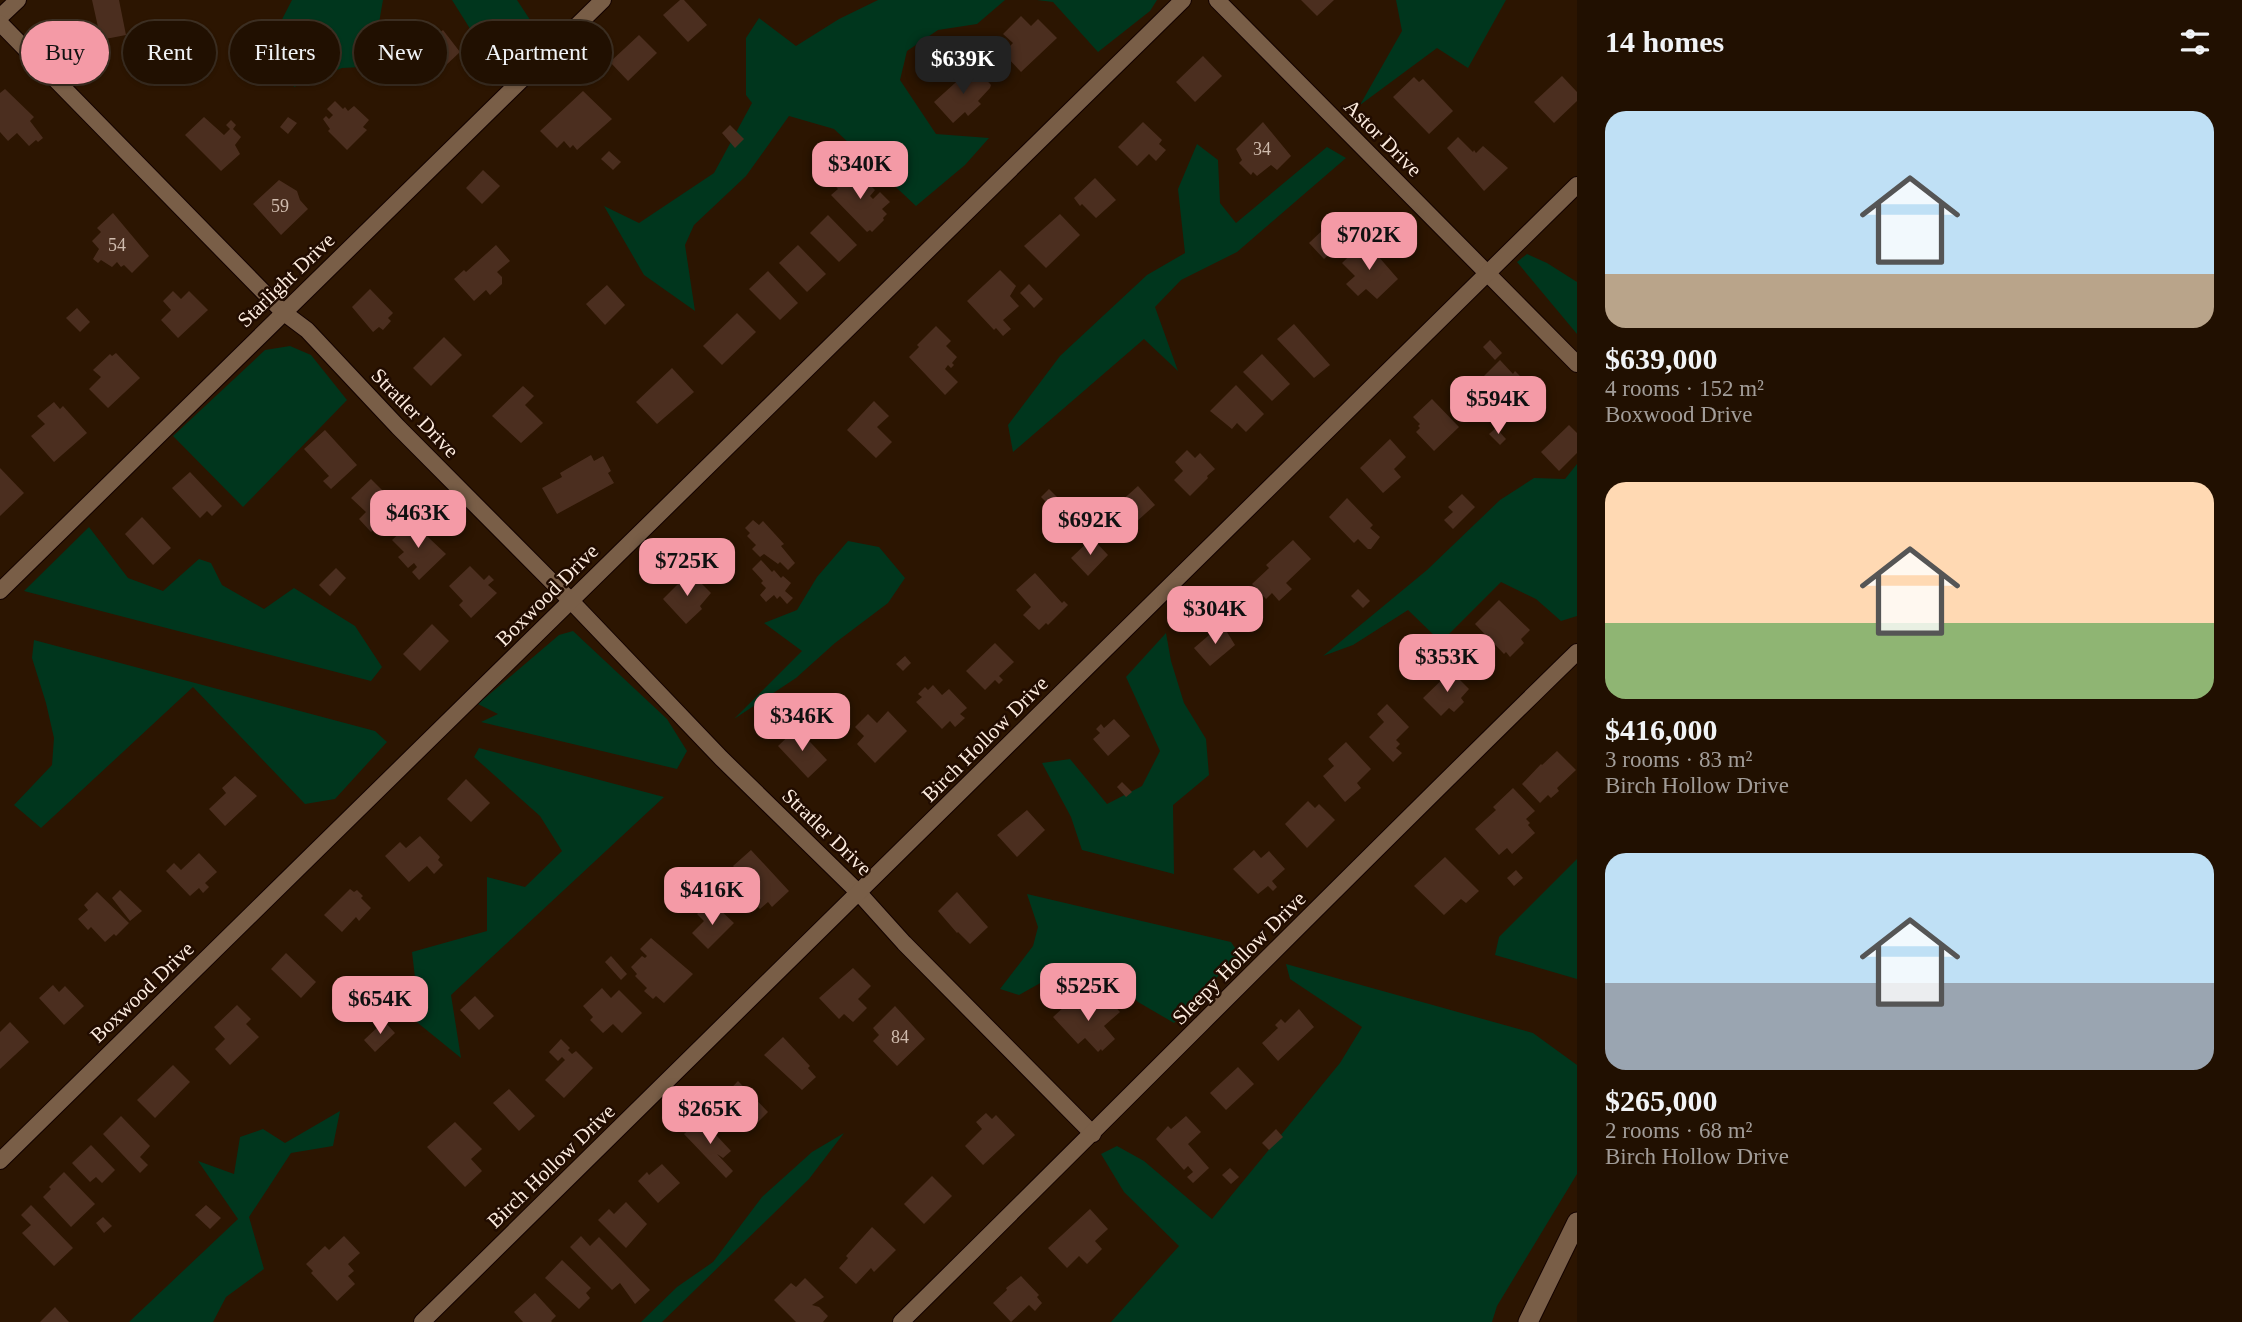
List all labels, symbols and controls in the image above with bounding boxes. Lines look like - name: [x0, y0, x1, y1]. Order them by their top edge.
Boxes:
- chip: Buy: [21, 21, 109, 84]
- chip: Rent: [123, 21, 216, 84]
- chip: Filters: [230, 21, 340, 84]
- chip: New: [354, 21, 447, 84]
- chip: Apartment: [461, 21, 612, 84]
- icon: filters: [2176, 23, 2214, 61]
- text: 14 homes: [1605, 25, 1724, 58]
- pin: $639K: [914, 36, 1012, 96]
- text: $639K: [931, 46, 995, 71]
- street label: Astor Drive: [1339, 94, 1427, 182]
- house number: 34: [1253, 139, 1271, 159]
- pin: $340K: [811, 142, 909, 201]
- text: $340K: [828, 151, 892, 176]
- icon: home: [1847, 157, 1973, 283]
- house number: 59: [271, 196, 289, 216]
- pin: $702K: [1320, 212, 1418, 272]
- text: $702K: [1337, 222, 1401, 247]
- street label: Starlight Drive: [233, 228, 339, 332]
- house number: 54: [108, 235, 126, 255]
- text: $639,000: [1605, 342, 1718, 375]
- street label: Stratler Drive: [366, 363, 464, 463]
- pin: $594K: [1449, 376, 1547, 436]
- text: 4 rooms · 152 m²: [1605, 376, 1764, 401]
- text: $594K: [1466, 386, 1530, 411]
- text: Boxwood Drive: [1605, 402, 1753, 427]
- pin: $463K: [369, 490, 467, 550]
- pin: $692K: [1041, 498, 1139, 557]
- text: $463K: [386, 500, 450, 525]
- text: $692K: [1058, 507, 1122, 532]
- icon: home: [1847, 528, 1973, 654]
- pin: $725K: [638, 538, 736, 598]
- street label: Boxwood Drive: [491, 539, 603, 651]
- text: $725K: [655, 548, 719, 573]
- pin: $304K: [1166, 586, 1264, 646]
- text: $304K: [1183, 596, 1247, 621]
- pin: $353K: [1398, 634, 1496, 694]
- text: $353K: [1415, 644, 1479, 669]
- street label: Birch Hollow Drive: [917, 671, 1053, 807]
- pin: $346K: [753, 694, 851, 753]
- text: $346K: [770, 703, 834, 728]
- text: $416,000: [1605, 713, 1718, 746]
- text: 3 rooms · 83 m²: [1605, 747, 1752, 772]
- text: Birch Hollow Drive: [1605, 773, 1789, 798]
- street label: Stratler Drive: [777, 783, 877, 881]
- pin: $416K: [663, 867, 761, 927]
- text: $416K: [680, 877, 744, 902]
- street label: Sleepy Hollow Drive: [1167, 886, 1311, 1030]
- icon: home: [1847, 899, 1973, 1025]
- street label: Boxwood Drive: [85, 937, 199, 1047]
- pin: $525K: [1039, 964, 1137, 1023]
- text: $525K: [1056, 973, 1120, 998]
- pin: $654K: [331, 976, 429, 1036]
- text: $654K: [348, 986, 412, 1011]
- house number: 84: [891, 1027, 909, 1047]
- text: $265,000: [1605, 1084, 1718, 1117]
- pin: $265K: [661, 1086, 759, 1146]
- text: $265K: [678, 1096, 742, 1121]
- street label: Birch Hollow Drive: [482, 1099, 620, 1233]
- text: 2 rooms · 68 m²: [1605, 1118, 1752, 1143]
- text: Birch Hollow Drive: [1605, 1144, 1789, 1169]

